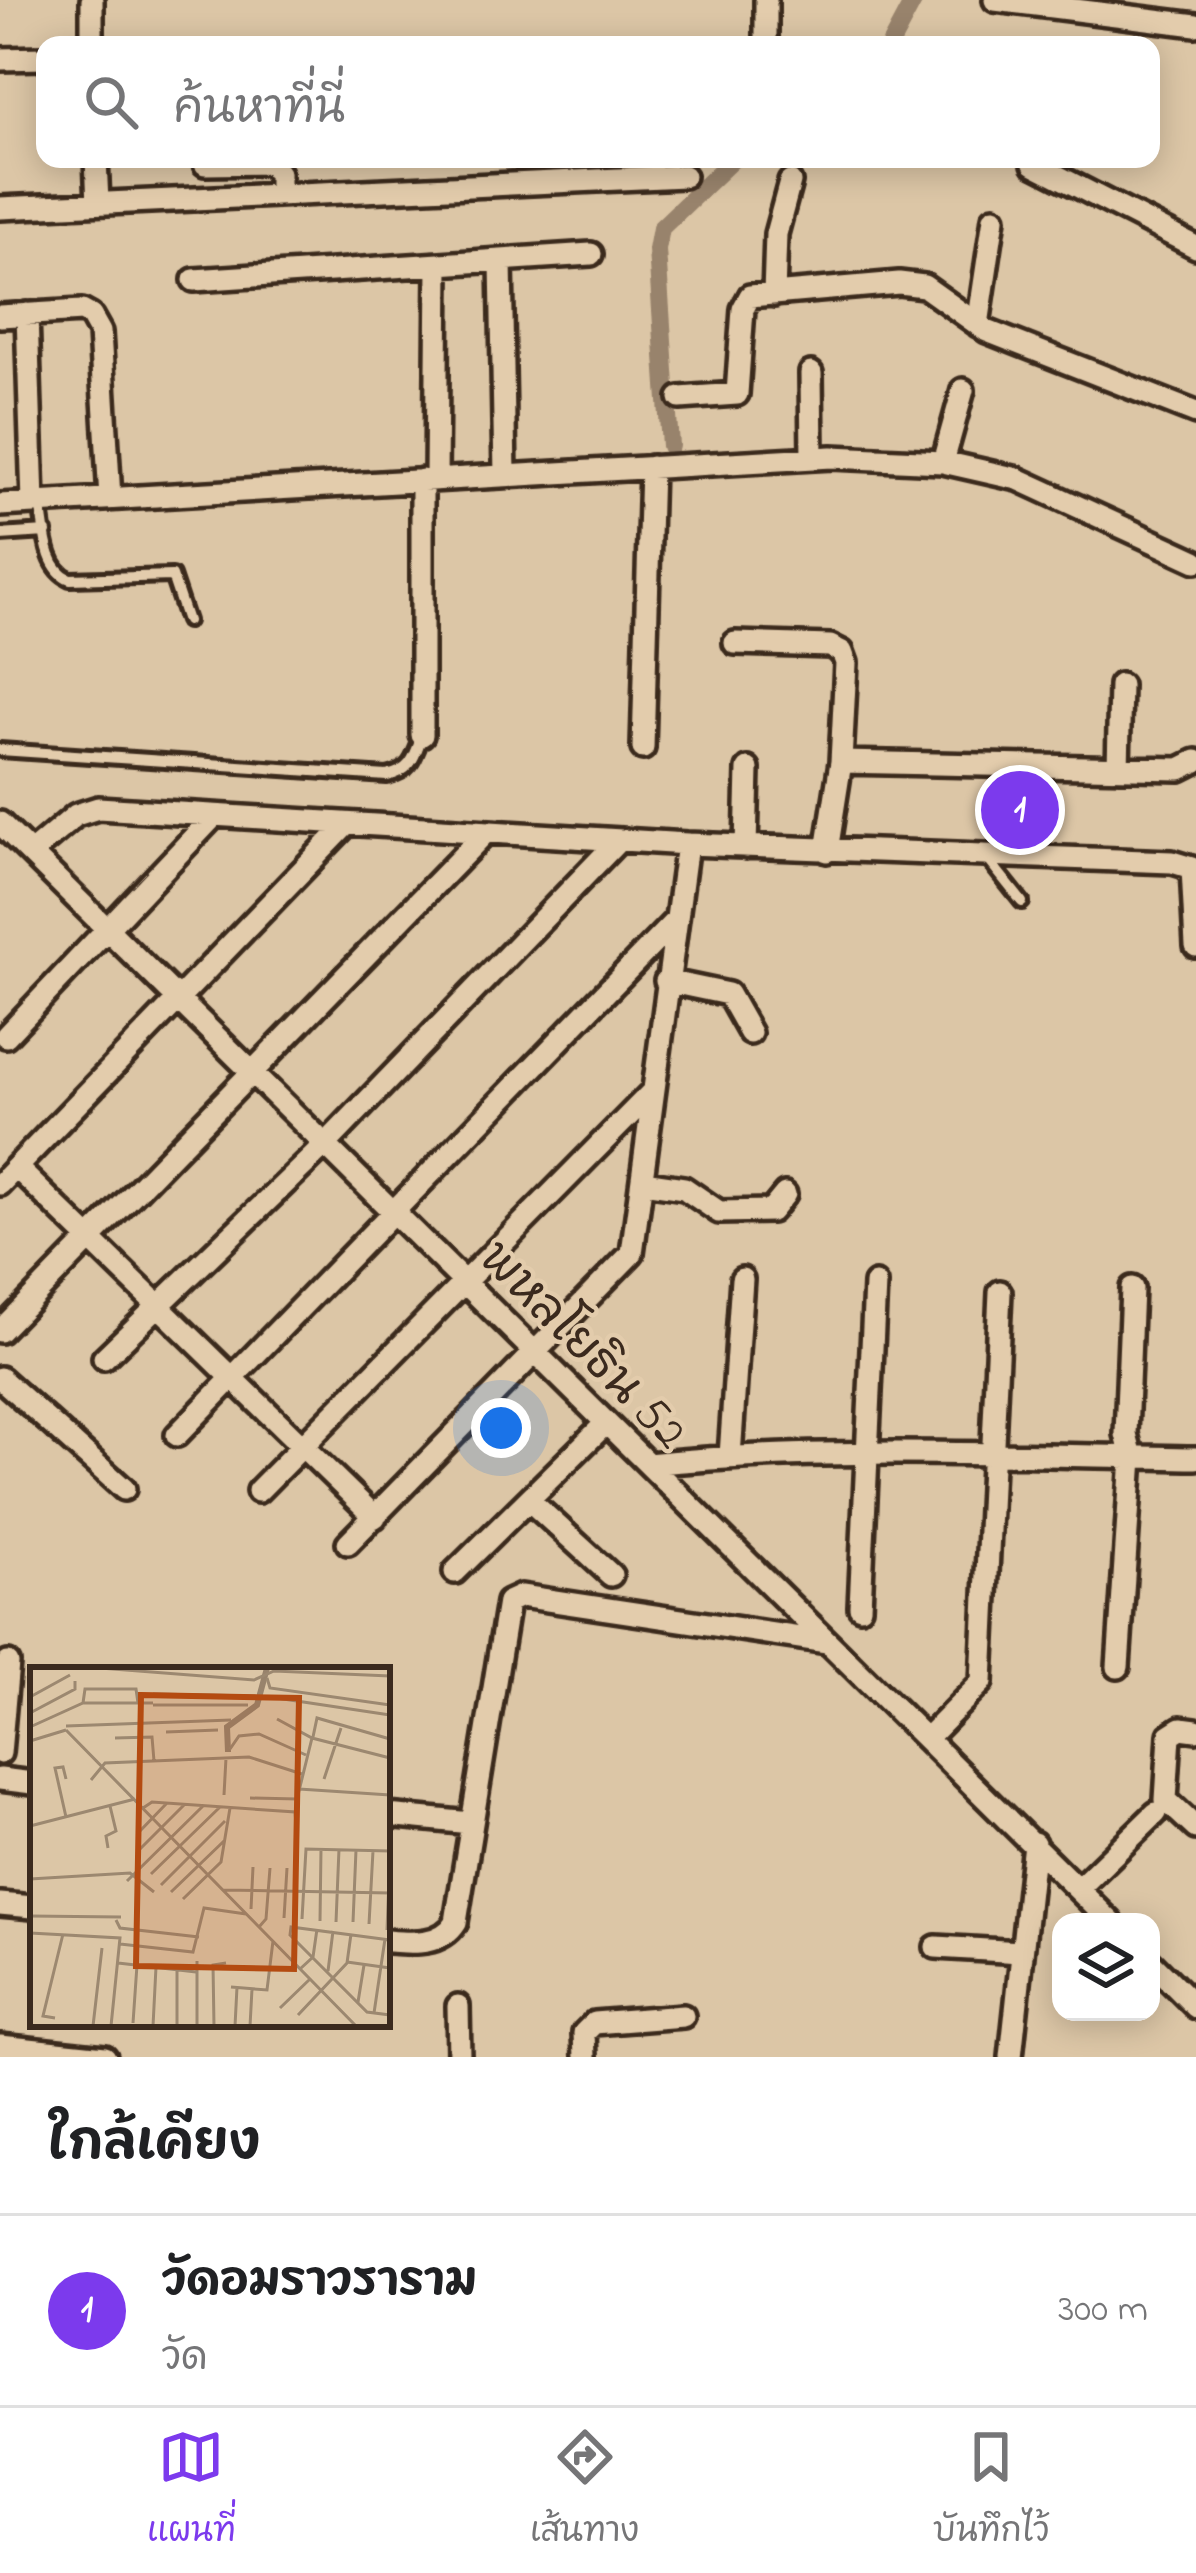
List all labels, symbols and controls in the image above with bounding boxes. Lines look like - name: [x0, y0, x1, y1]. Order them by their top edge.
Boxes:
- search box: [36, 36, 1160, 168]
- icon: search: [78, 69, 144, 135]
- text: ค้นหาที่นี่: [174, 78, 345, 144]
- pin: 1: [981, 765, 1059, 855]
- street label: พหลโยธิน 52: [461, 1226, 702, 1467]
- your location: [471, 1398, 531, 1458]
- inset map: [30, 1667, 390, 2027]
- map controls: [1052, 1913, 1160, 2021]
- button: layers: [1052, 1913, 1160, 2021]
- text: ใกล้เคียง: [48, 2108, 260, 2183]
- text: วัดอมราวราราม: [162, 2250, 477, 2316]
- text: 1: [81, 2282, 93, 2339]
- text: 300 m: [1058, 2282, 1148, 2339]
- text: วัด: [162, 2331, 208, 2388]
- tab: แผนที่: [147, 2424, 236, 2557]
- tab: เส้นทาง: [530, 2424, 639, 2557]
- tab: บันทึกไว้: [933, 2424, 1049, 2557]

